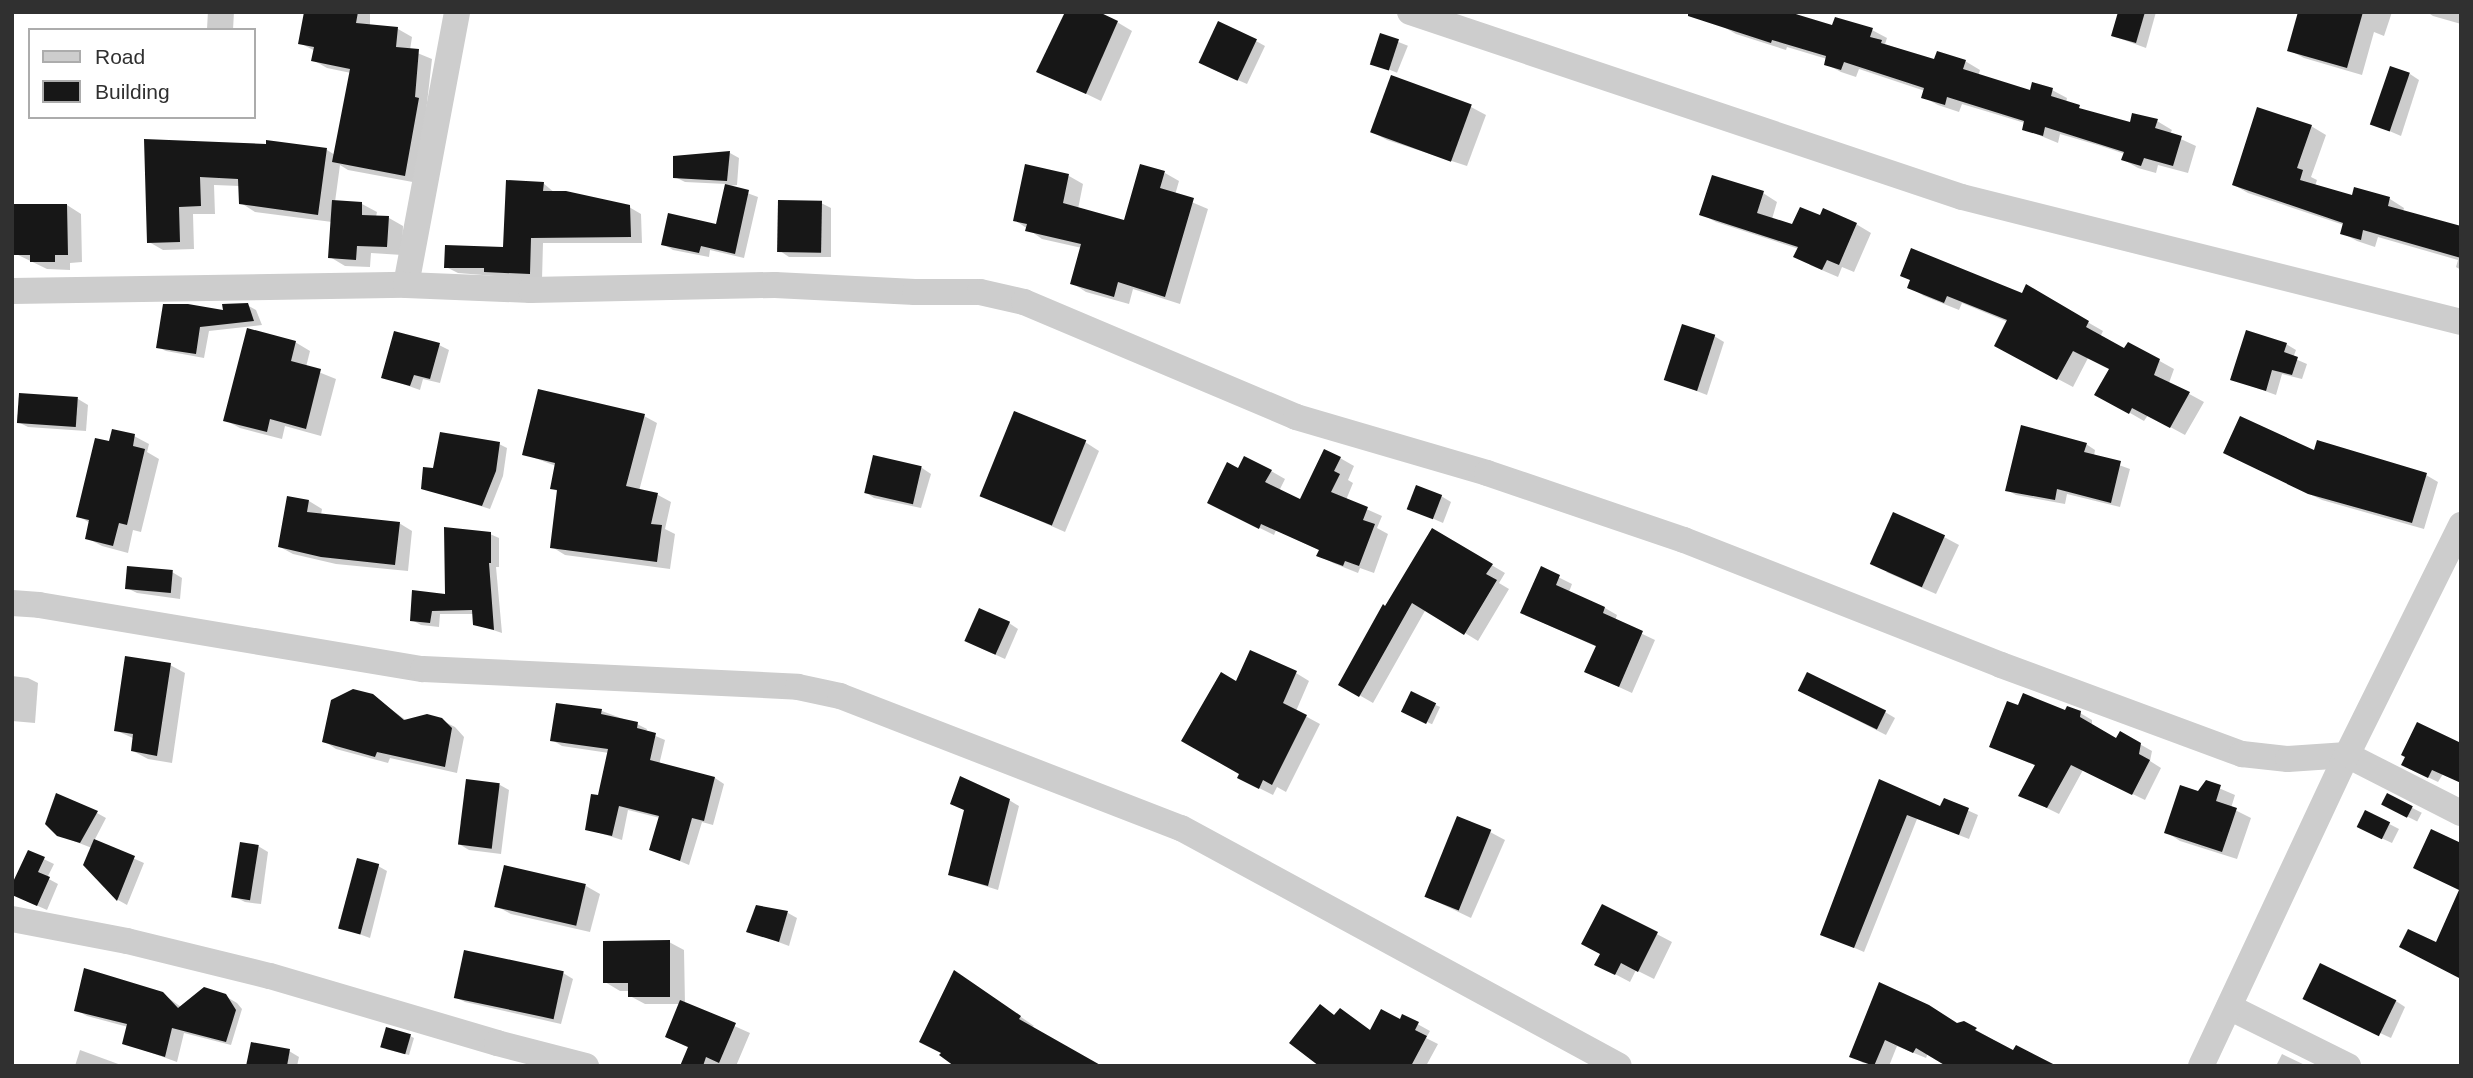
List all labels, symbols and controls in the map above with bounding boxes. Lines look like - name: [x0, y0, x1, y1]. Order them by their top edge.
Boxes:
- legend: [28, 28, 256, 119]
- text: Road: [95, 45, 145, 68]
- text: Building: [95, 80, 170, 103]

